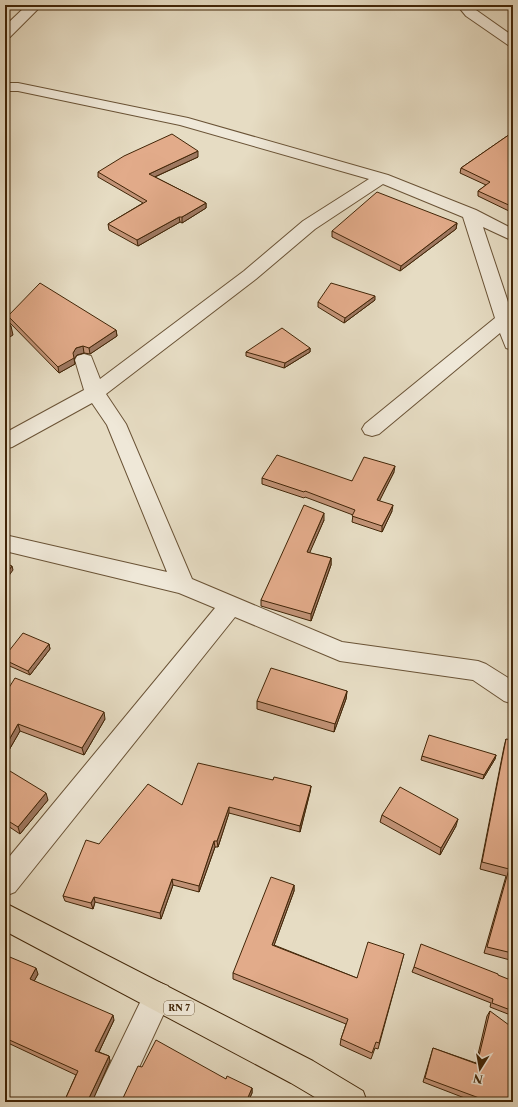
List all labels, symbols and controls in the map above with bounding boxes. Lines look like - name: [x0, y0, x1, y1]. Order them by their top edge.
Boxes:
- road number: RN 7: [164, 1001, 194, 1015]
- north arrow: [460, 1049, 500, 1089]
- text: N: [472, 1071, 484, 1087]

